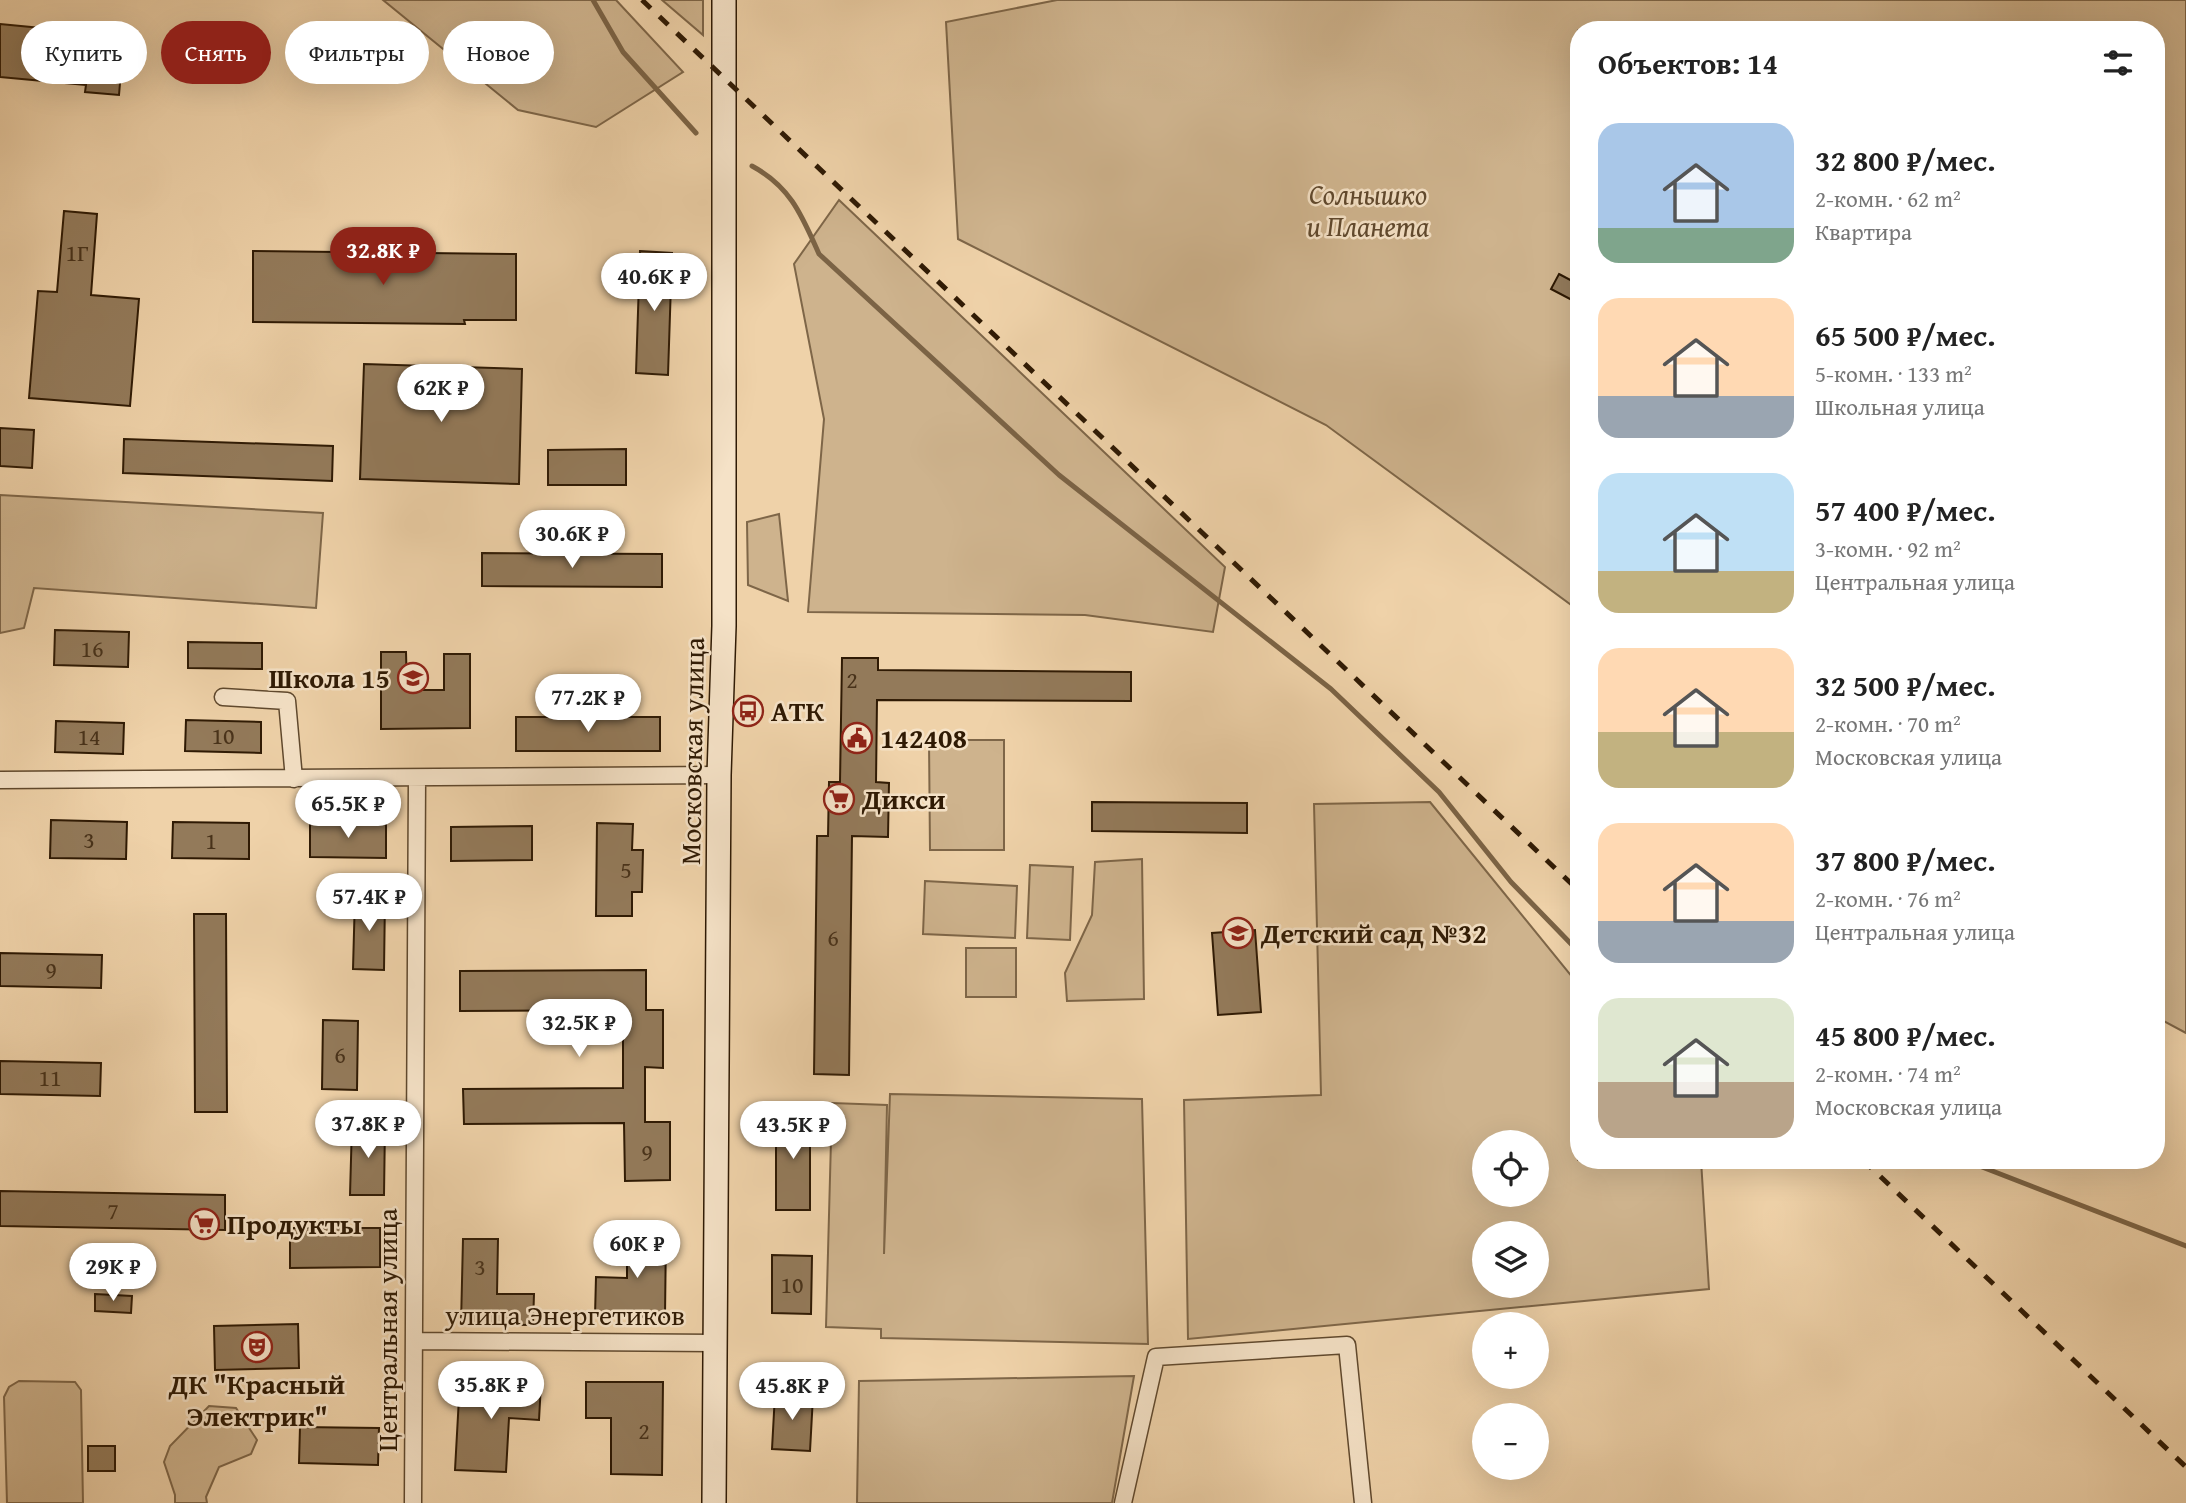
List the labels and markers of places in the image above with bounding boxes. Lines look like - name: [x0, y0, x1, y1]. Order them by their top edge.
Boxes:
- pin: 32.8K ₽: [318, 228, 448, 287]
- pin: 40.6K ₽: [589, 254, 719, 313]
- pin: 62K ₽: [392, 364, 490, 424]
- pin: 30.6K ₽: [507, 510, 637, 570]
- place label: Школа 15: [269, 657, 390, 698]
- school or university icon: Школа 15: [396, 661, 430, 695]
- pin: 77.2K ₽: [523, 674, 653, 734]
- place label: АТК: [771, 690, 824, 731]
- bus stop icon: АТК: [731, 694, 765, 728]
- place label: 142408: [880, 717, 967, 758]
- public building icon: 142408: [840, 721, 874, 755]
- place label: Дикси: [861, 778, 946, 819]
- pin: 65.5K ₽: [283, 780, 413, 840]
- supermarket icon: Дикси: [822, 782, 856, 816]
- pin: 57.4K ₽: [304, 874, 434, 933]
- place label: Детский сад №32: [1260, 912, 1487, 953]
- school or university icon: Детский сад №32: [1221, 916, 1255, 950]
- pin: 32.5K ₽: [514, 1000, 644, 1059]
- pin: 37.8K ₽: [303, 1100, 433, 1160]
- pin: 43.5K ₽: [728, 1102, 858, 1161]
- place label: Продукты: [227, 1203, 362, 1244]
- supermarket icon: Продукты: [187, 1207, 221, 1241]
- pin: 60K ₽: [588, 1220, 686, 1280]
- pin: 29K ₽: [64, 1244, 162, 1303]
- theatre icon: ДК "Красный Электрик": [240, 1330, 274, 1364]
- pin: 35.8K ₽: [426, 1362, 556, 1421]
- pin: 45.8K ₽: [727, 1362, 857, 1422]
- place label: ДК "Красный Электрик": [168, 1363, 345, 1436]

